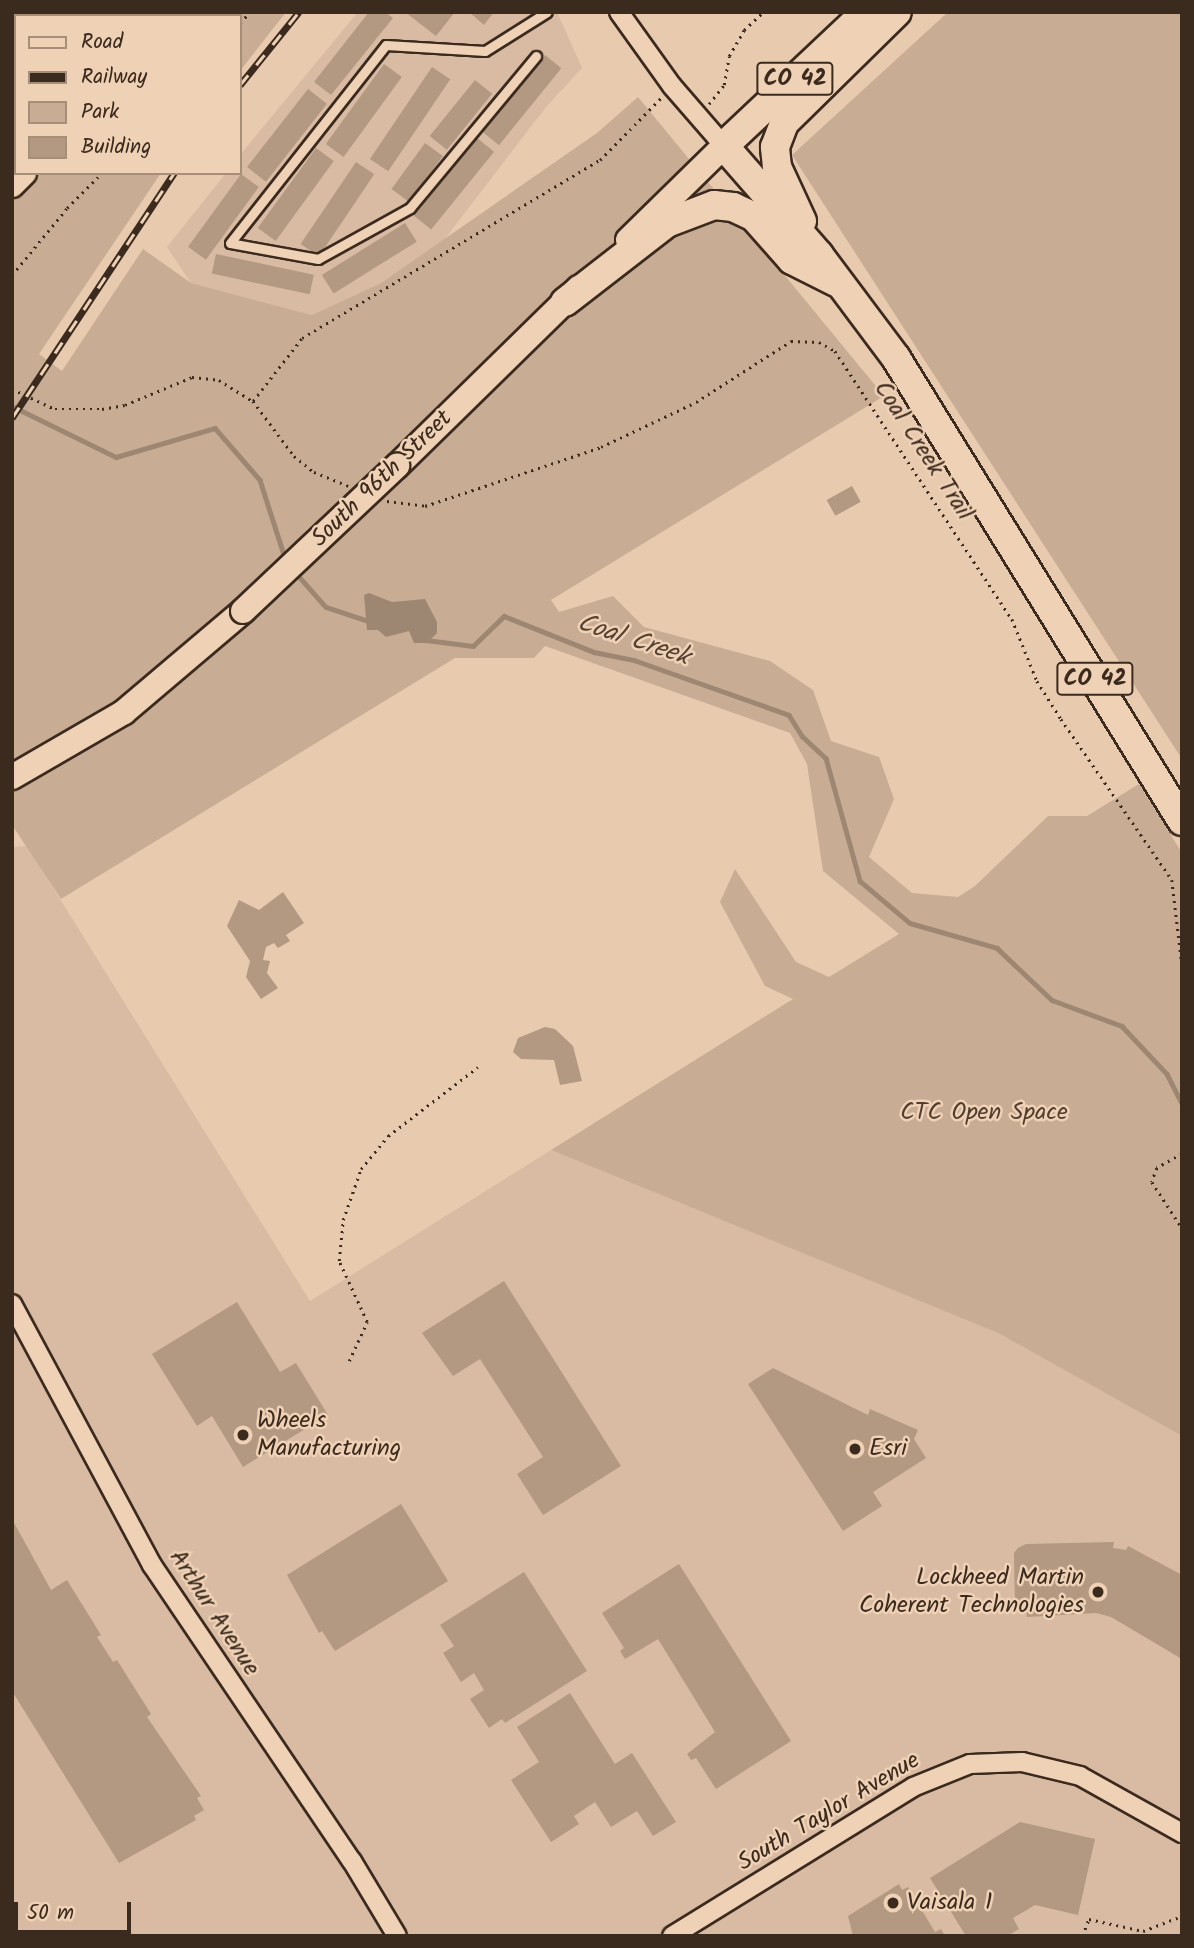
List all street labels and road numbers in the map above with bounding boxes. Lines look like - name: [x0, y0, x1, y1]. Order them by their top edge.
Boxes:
- road number: CO 42: [755, 60, 835, 99]
- street label: Coal Creek Trail: [867, 376, 979, 526]
- street label: South 96th Street: [306, 405, 458, 553]
- road number: CO 42: [1055, 660, 1135, 698]
- street label: Arthur Avenue: [163, 1545, 265, 1681]
- street label: South Taylor Avenue: [733, 1746, 925, 1878]

